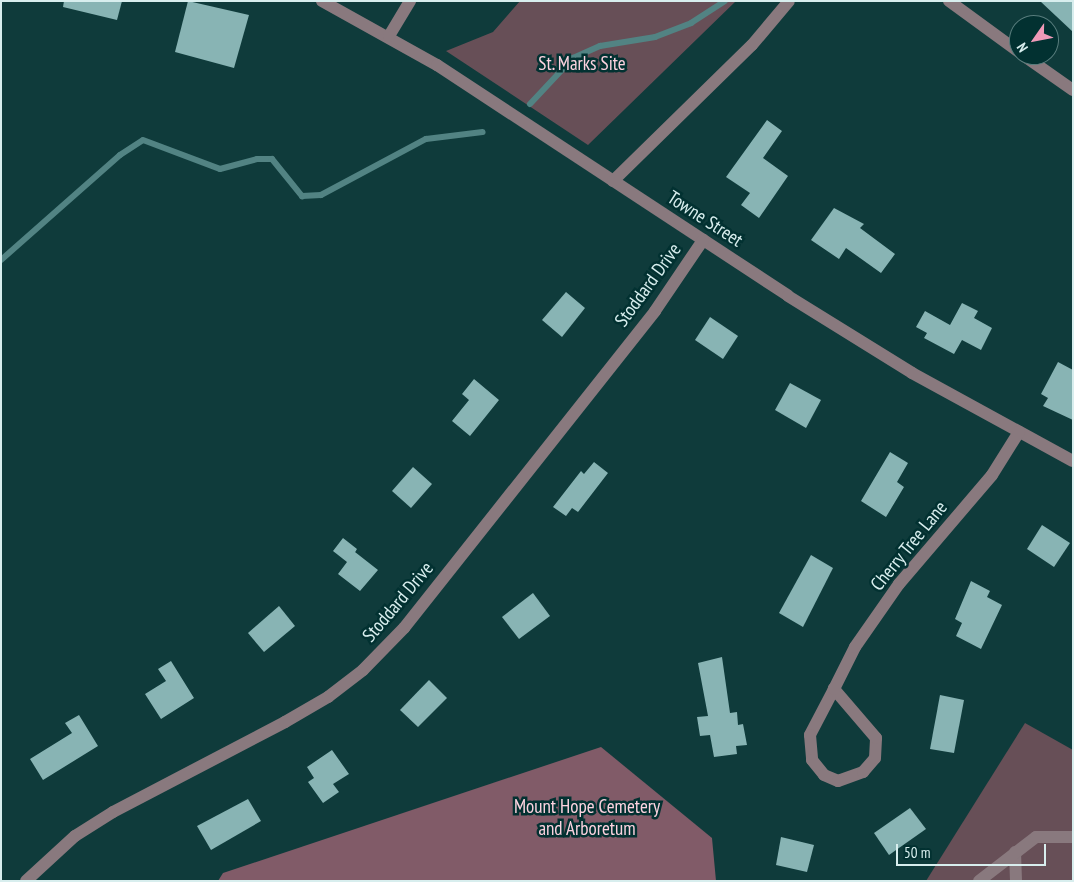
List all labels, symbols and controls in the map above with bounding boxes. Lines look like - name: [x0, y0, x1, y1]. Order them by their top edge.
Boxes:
- north arrow: [1009, 15, 1059, 65]
- text: N: [1013, 40, 1032, 56]
- park label: St. Marks Site: [538, 53, 626, 75]
- street label: Towne Street: [663, 186, 747, 252]
- street label: Stoddard Drive: [610, 239, 686, 331]
- street label: Cherry Tree Lane: [866, 496, 952, 596]
- street label: Stoddard Drive: [358, 557, 438, 647]
- park label: Mount Hope Cemetery and Arboretum: [514, 796, 660, 840]
- scale bar: [899, 834, 1049, 866]
- text: 50 m: [904, 843, 930, 862]

